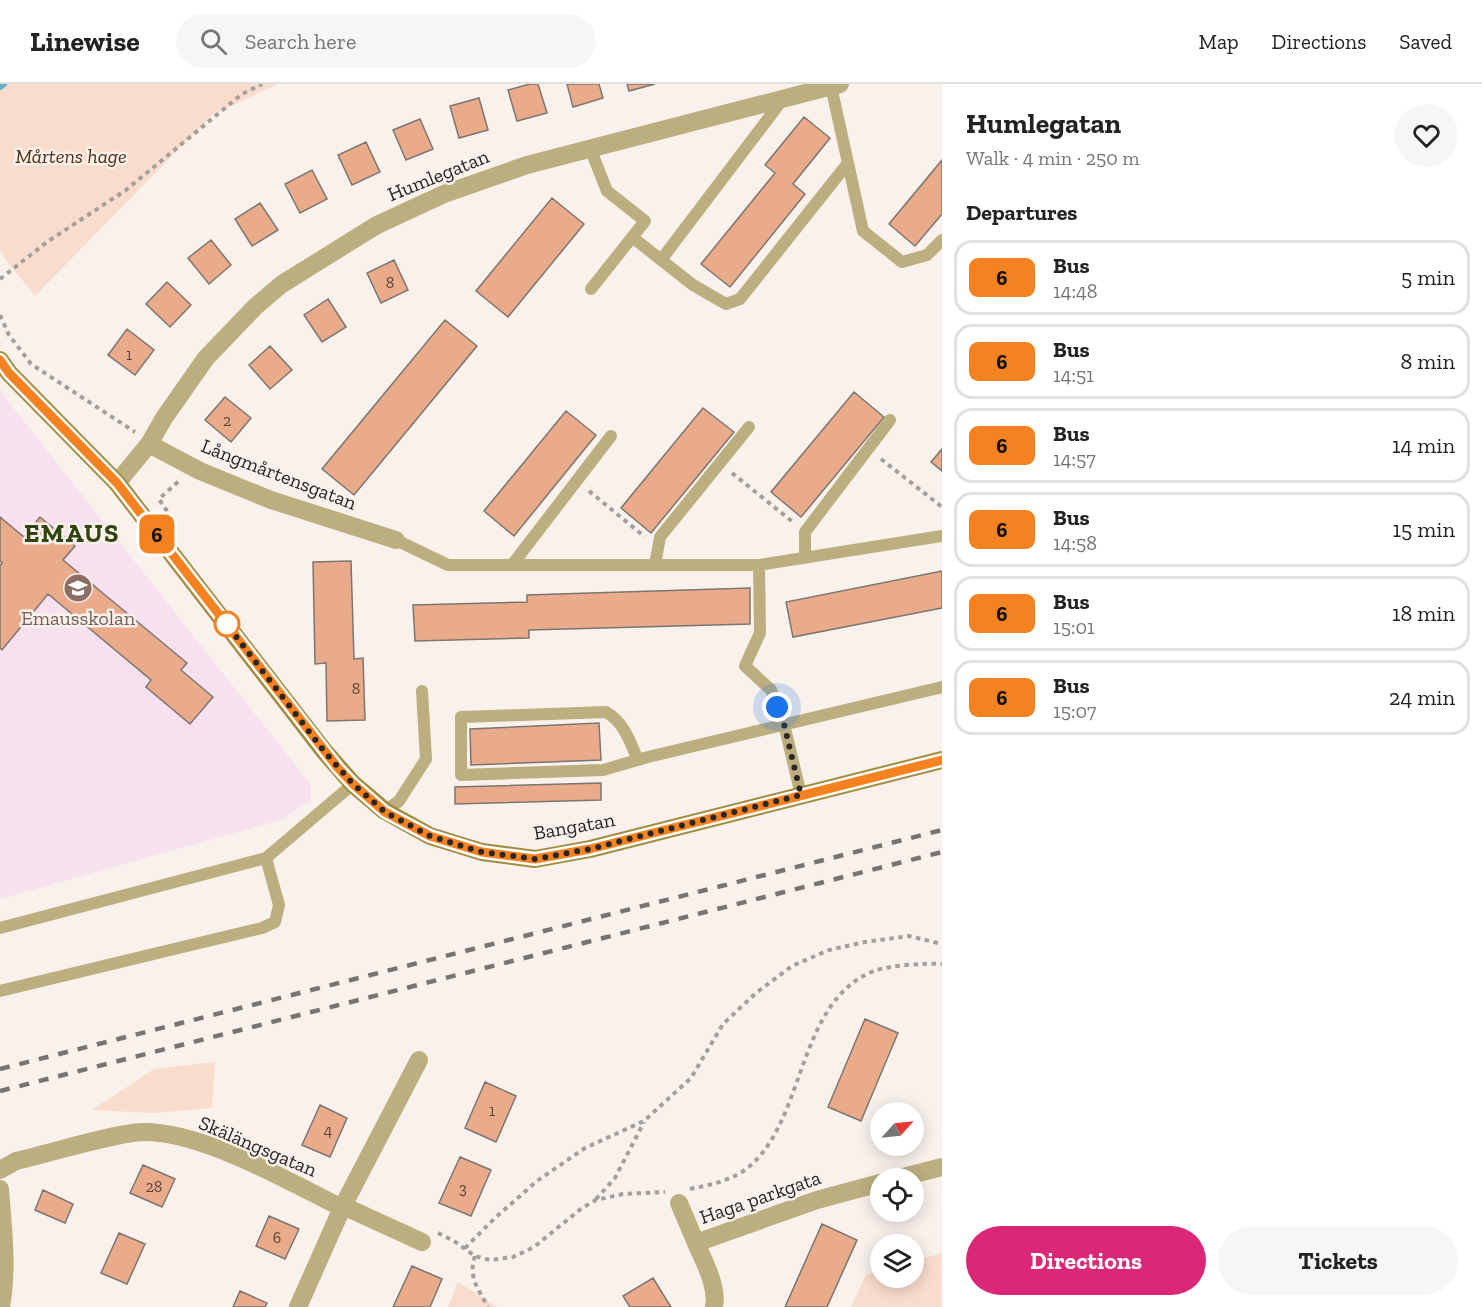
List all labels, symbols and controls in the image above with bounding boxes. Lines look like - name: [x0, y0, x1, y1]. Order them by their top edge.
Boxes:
- search box: [176, 14, 596, 68]
- text: Linewise: [30, 25, 140, 58]
- icon: search: [197, 25, 230, 58]
- text: Search here: [245, 28, 356, 55]
- text: Map: [1199, 29, 1239, 54]
- text: Directions: [1272, 29, 1366, 54]
- text: Saved: [1399, 29, 1452, 54]
- button: heart: [1395, 104, 1458, 167]
- text: Humlegatan: [966, 107, 1121, 140]
- park label: Mårtens hage: [15, 144, 127, 168]
- street label: Humlegatan: [384, 144, 493, 206]
- text: Walk · 4 min · 250 m: [966, 146, 1140, 170]
- text: Departures: [966, 199, 1077, 226]
- text: Bus: [1053, 252, 1090, 279]
- text: 5 min: [1401, 264, 1455, 291]
- text: 6: [996, 265, 1008, 290]
- house number: 8: [386, 273, 394, 292]
- text: 14:48: [1053, 279, 1098, 303]
- text: Bus: [1053, 336, 1090, 363]
- house number: 1: [126, 345, 132, 364]
- text: 8 min: [1400, 348, 1455, 375]
- text: 6: [996, 349, 1008, 374]
- text: 14:51: [1053, 363, 1094, 387]
- house number: 2: [223, 411, 231, 430]
- text: Bus: [1053, 420, 1090, 447]
- text: 14 min: [1392, 432, 1455, 459]
- street label: Långmårtensgatan: [198, 433, 361, 515]
- text: 6: [996, 433, 1008, 458]
- text: 14:57: [1053, 447, 1096, 471]
- text: Bus: [1053, 504, 1090, 531]
- line badge: 6: [138, 514, 176, 554]
- text: 15 min: [1393, 516, 1455, 543]
- district label: EMAUS: [24, 517, 120, 549]
- text: 6: [996, 517, 1008, 542]
- text: 6: [151, 522, 163, 547]
- text: 14:58: [1053, 531, 1097, 555]
- school or university icon: Emausskolan: [62, 572, 94, 604]
- text: Bus: [1053, 588, 1090, 615]
- text: 18 min: [1392, 600, 1455, 627]
- text: 6: [996, 601, 1008, 626]
- place label: Emausskolan: [21, 606, 136, 630]
- unlabelled marker: [214, 611, 240, 637]
- text: 15:01: [1053, 615, 1095, 639]
- text: Bus: [1053, 672, 1090, 699]
- house number: 8: [352, 679, 360, 698]
- text: 24 min: [1389, 684, 1455, 711]
- text: 6: [996, 685, 1008, 710]
- your location: [762, 692, 792, 722]
- text: 15:07: [1053, 699, 1096, 723]
- street label: Bangatan: [531, 807, 617, 845]
- house number: 1: [489, 1101, 495, 1120]
- north arrow: [870, 1102, 924, 1156]
- map controls: [870, 1102, 924, 1288]
- street label: Skälängsgatan: [195, 1110, 321, 1182]
- house number: 4: [324, 1121, 333, 1140]
- street label: Haga parkgata: [696, 1165, 824, 1229]
- button: locate: [870, 1168, 924, 1222]
- house number: 28: [146, 1177, 162, 1196]
- house number: 3: [459, 1179, 467, 1198]
- button: Directions: [966, 1226, 1206, 1295]
- button: Tickets: [1218, 1226, 1458, 1295]
- house number: 6: [273, 1228, 281, 1247]
- button: layers: [870, 1234, 924, 1288]

